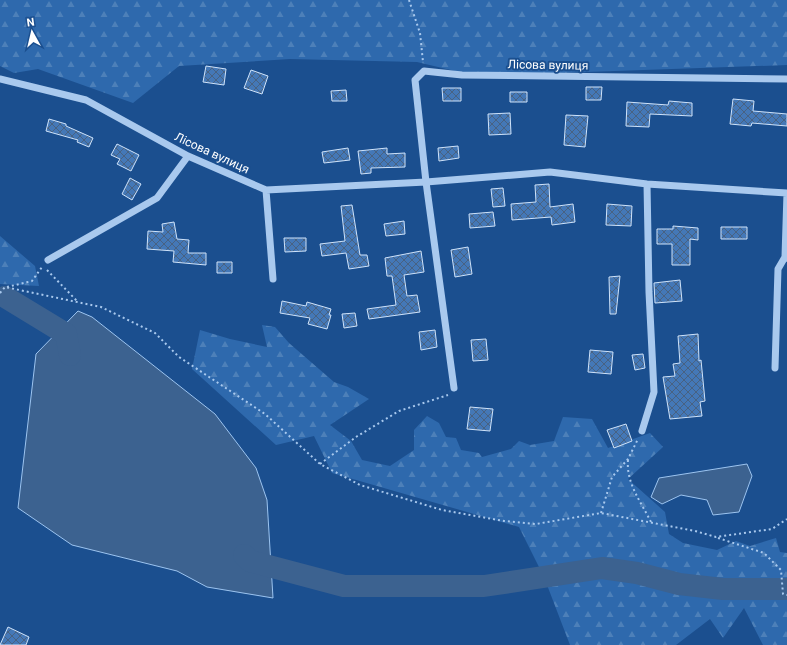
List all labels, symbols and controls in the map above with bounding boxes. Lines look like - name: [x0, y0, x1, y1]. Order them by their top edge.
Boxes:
- north arrow: [12, 12, 52, 52]
- text: N: [26, 16, 36, 30]
- street label: Лісова вулиця: [507, 57, 589, 73]
- street label: Лісова вулиця: [172, 130, 252, 176]

